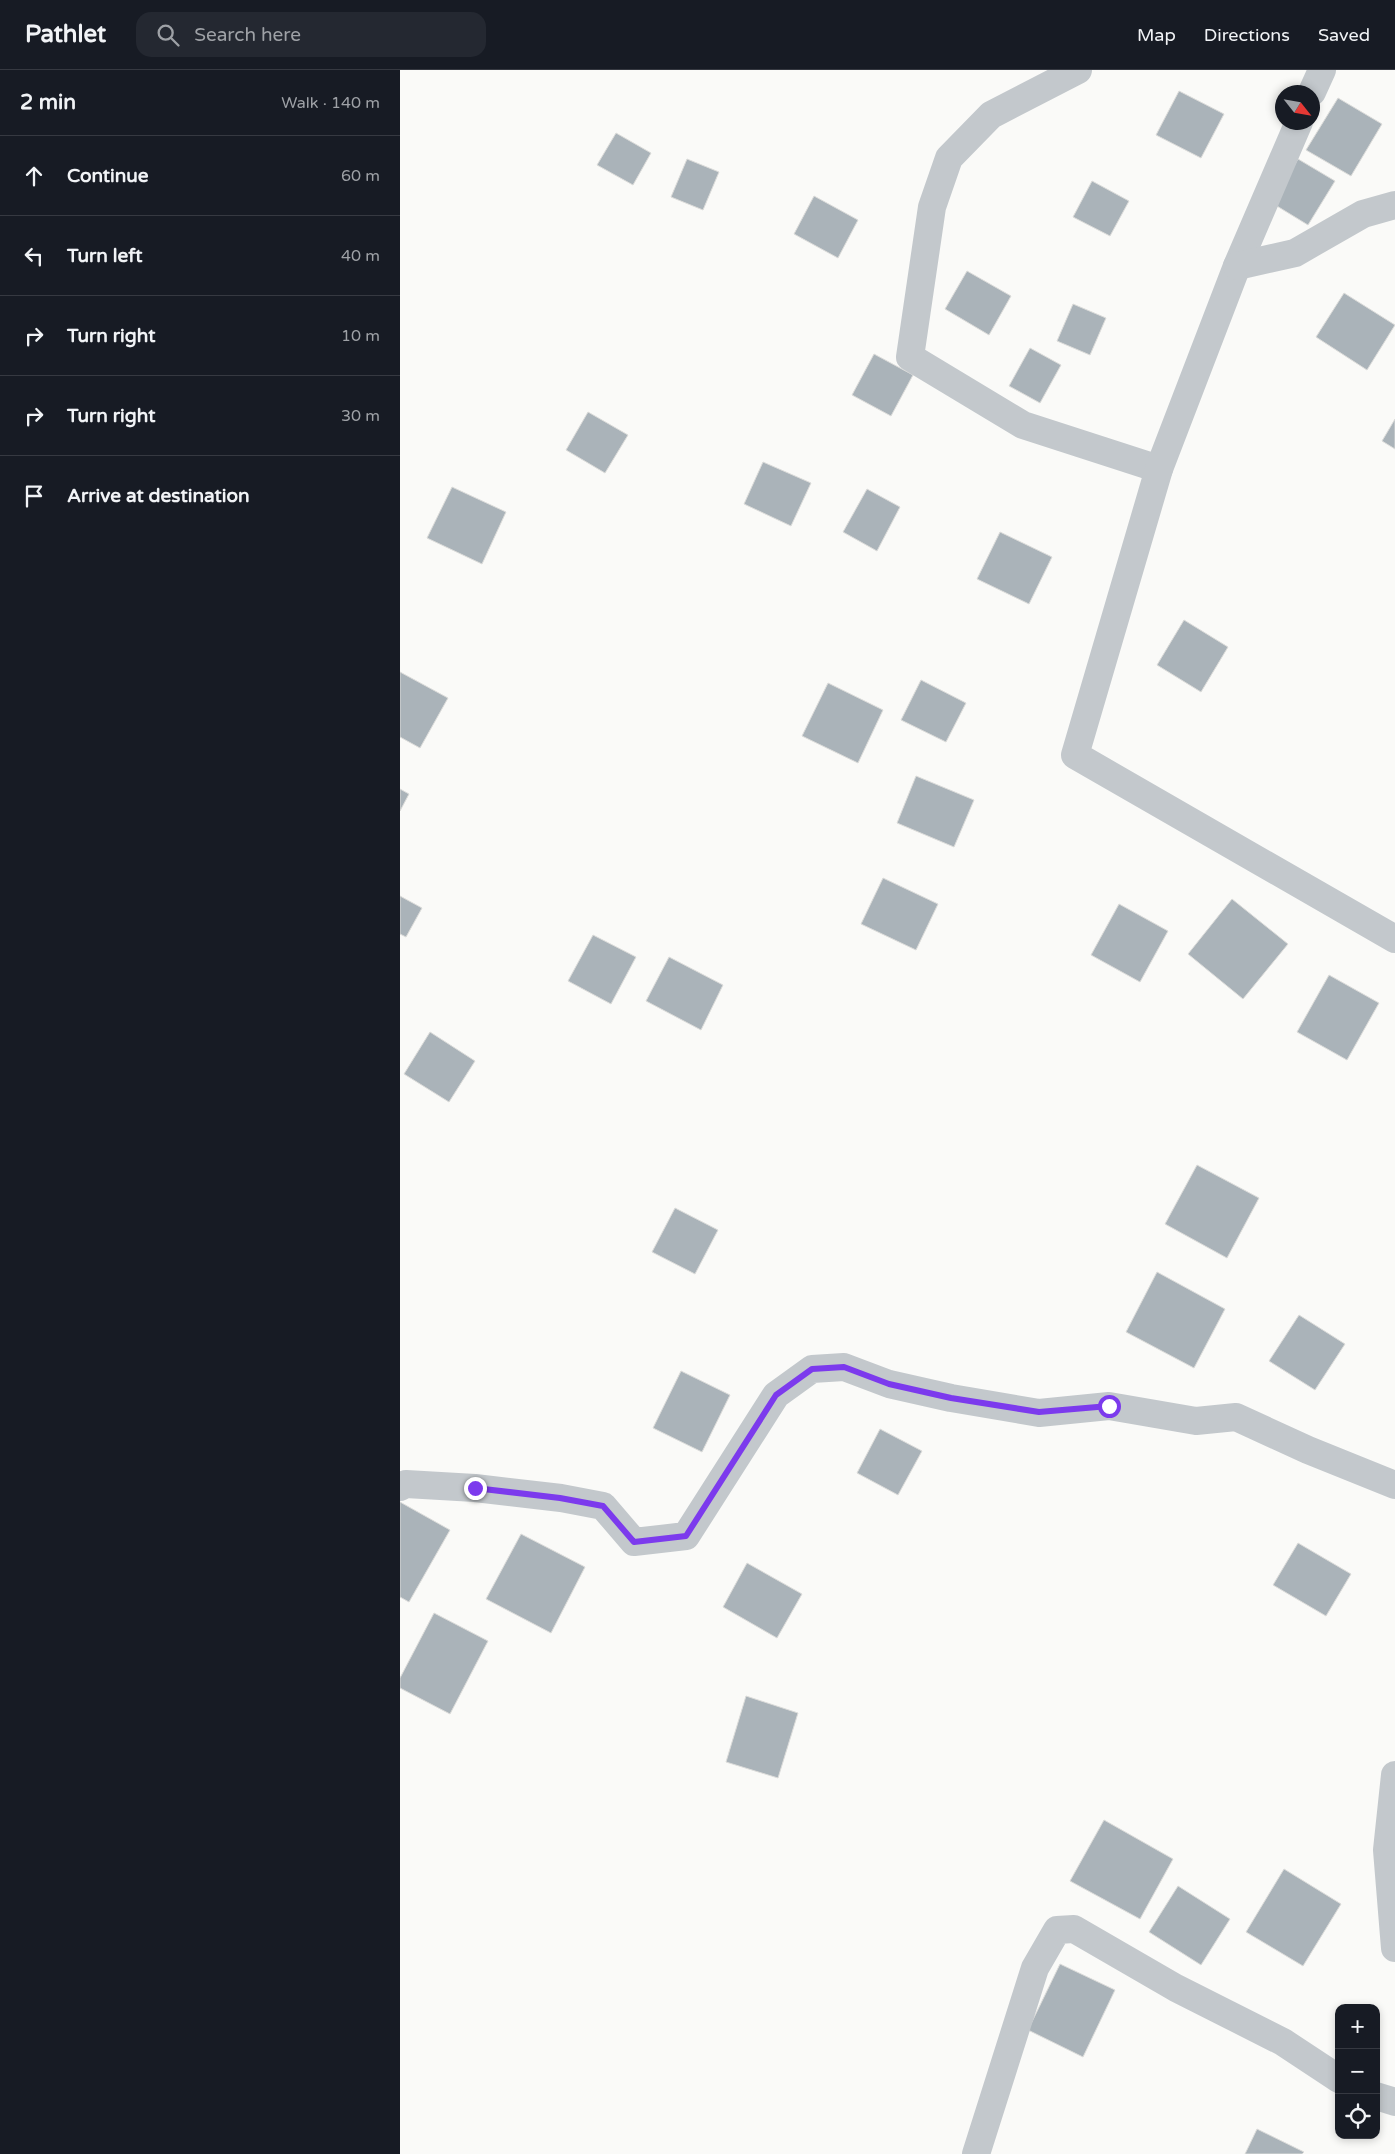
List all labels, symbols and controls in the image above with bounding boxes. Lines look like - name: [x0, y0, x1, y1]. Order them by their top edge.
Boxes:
- search box: [136, 12, 486, 57]
- text: Pathlet: [25, 20, 106, 49]
- icon: search: [154, 21, 182, 49]
- text: Search here: [194, 24, 301, 46]
- text: Map: [1137, 24, 1176, 46]
- text: Directions: [1204, 24, 1290, 46]
- text: Saved: [1318, 24, 1370, 46]
- north arrow: [1275, 85, 1320, 130]
- text: 2 min: [20, 90, 76, 115]
- text: Walk · 140 m: [281, 93, 380, 113]
- icon: ahead: [20, 162, 48, 190]
- text: Continue: [67, 165, 149, 187]
- text: 60 m: [341, 166, 380, 186]
- icon: left: [20, 242, 48, 270]
- text: Turn left: [67, 245, 143, 267]
- text: 40 m: [341, 246, 380, 266]
- icon: right: [20, 322, 48, 350]
- text: Turn right: [67, 325, 155, 347]
- text: 10 m: [341, 326, 380, 346]
- icon: right: [20, 402, 48, 430]
- text: Turn right: [67, 405, 155, 427]
- text: 30 m: [341, 406, 380, 426]
- icon: arrive: [20, 482, 48, 510]
- text: Arrive at destination: [67, 485, 250, 507]
- route start: [1098, 1395, 1121, 1418]
- route end: [464, 1477, 487, 1500]
- map controls: [1335, 2004, 1380, 2139]
- button: +: [1335, 2004, 1380, 2049]
- button: −: [1335, 2049, 1380, 2094]
- button: locate: [1335, 2094, 1380, 2139]

